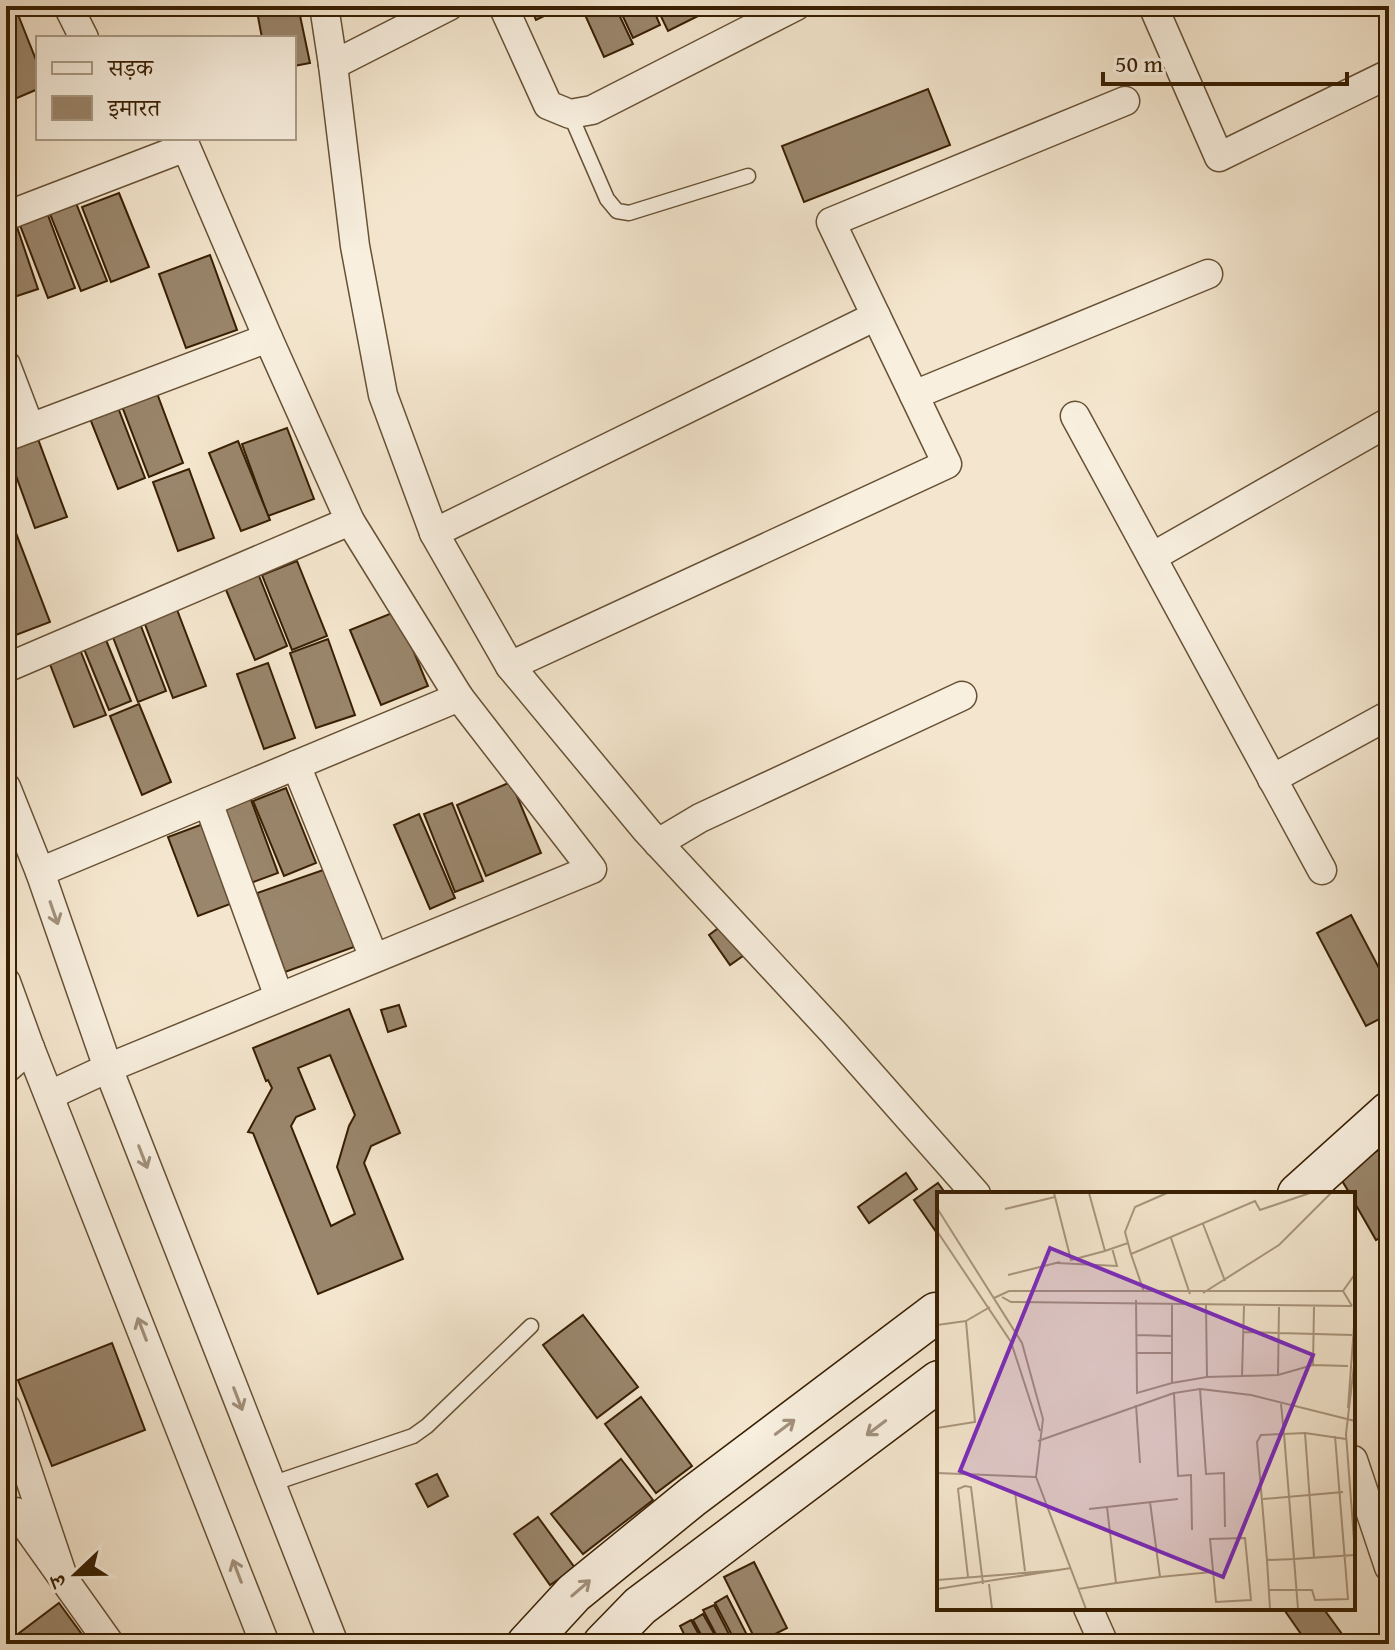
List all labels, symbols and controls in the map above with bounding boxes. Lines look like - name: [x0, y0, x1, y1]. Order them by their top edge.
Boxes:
- legend: [36, 36, 296, 140]
- scale bar: [1103, 36, 1347, 86]
- text: 50 m: [1115, 46, 1163, 81]
- text: सड़क: [107, 50, 155, 85]
- text: इमारत: [107, 90, 161, 125]
- one-way arrow: [47, 900, 62, 925]
- one-way arrow: [137, 1144, 151, 1169]
- inset map: [937, 1192, 1355, 1610]
- one-way arrow: [134, 1317, 148, 1342]
- one-way arrow: [232, 1386, 246, 1411]
- one-way arrow: [774, 1418, 795, 1435]
- one-way arrow: [866, 1420, 888, 1436]
- north arrow: [36, 1534, 116, 1614]
- one-way arrow: [228, 1559, 243, 1584]
- text: उ: [40, 1569, 75, 1595]
- one-way arrow: [570, 1579, 591, 1597]

